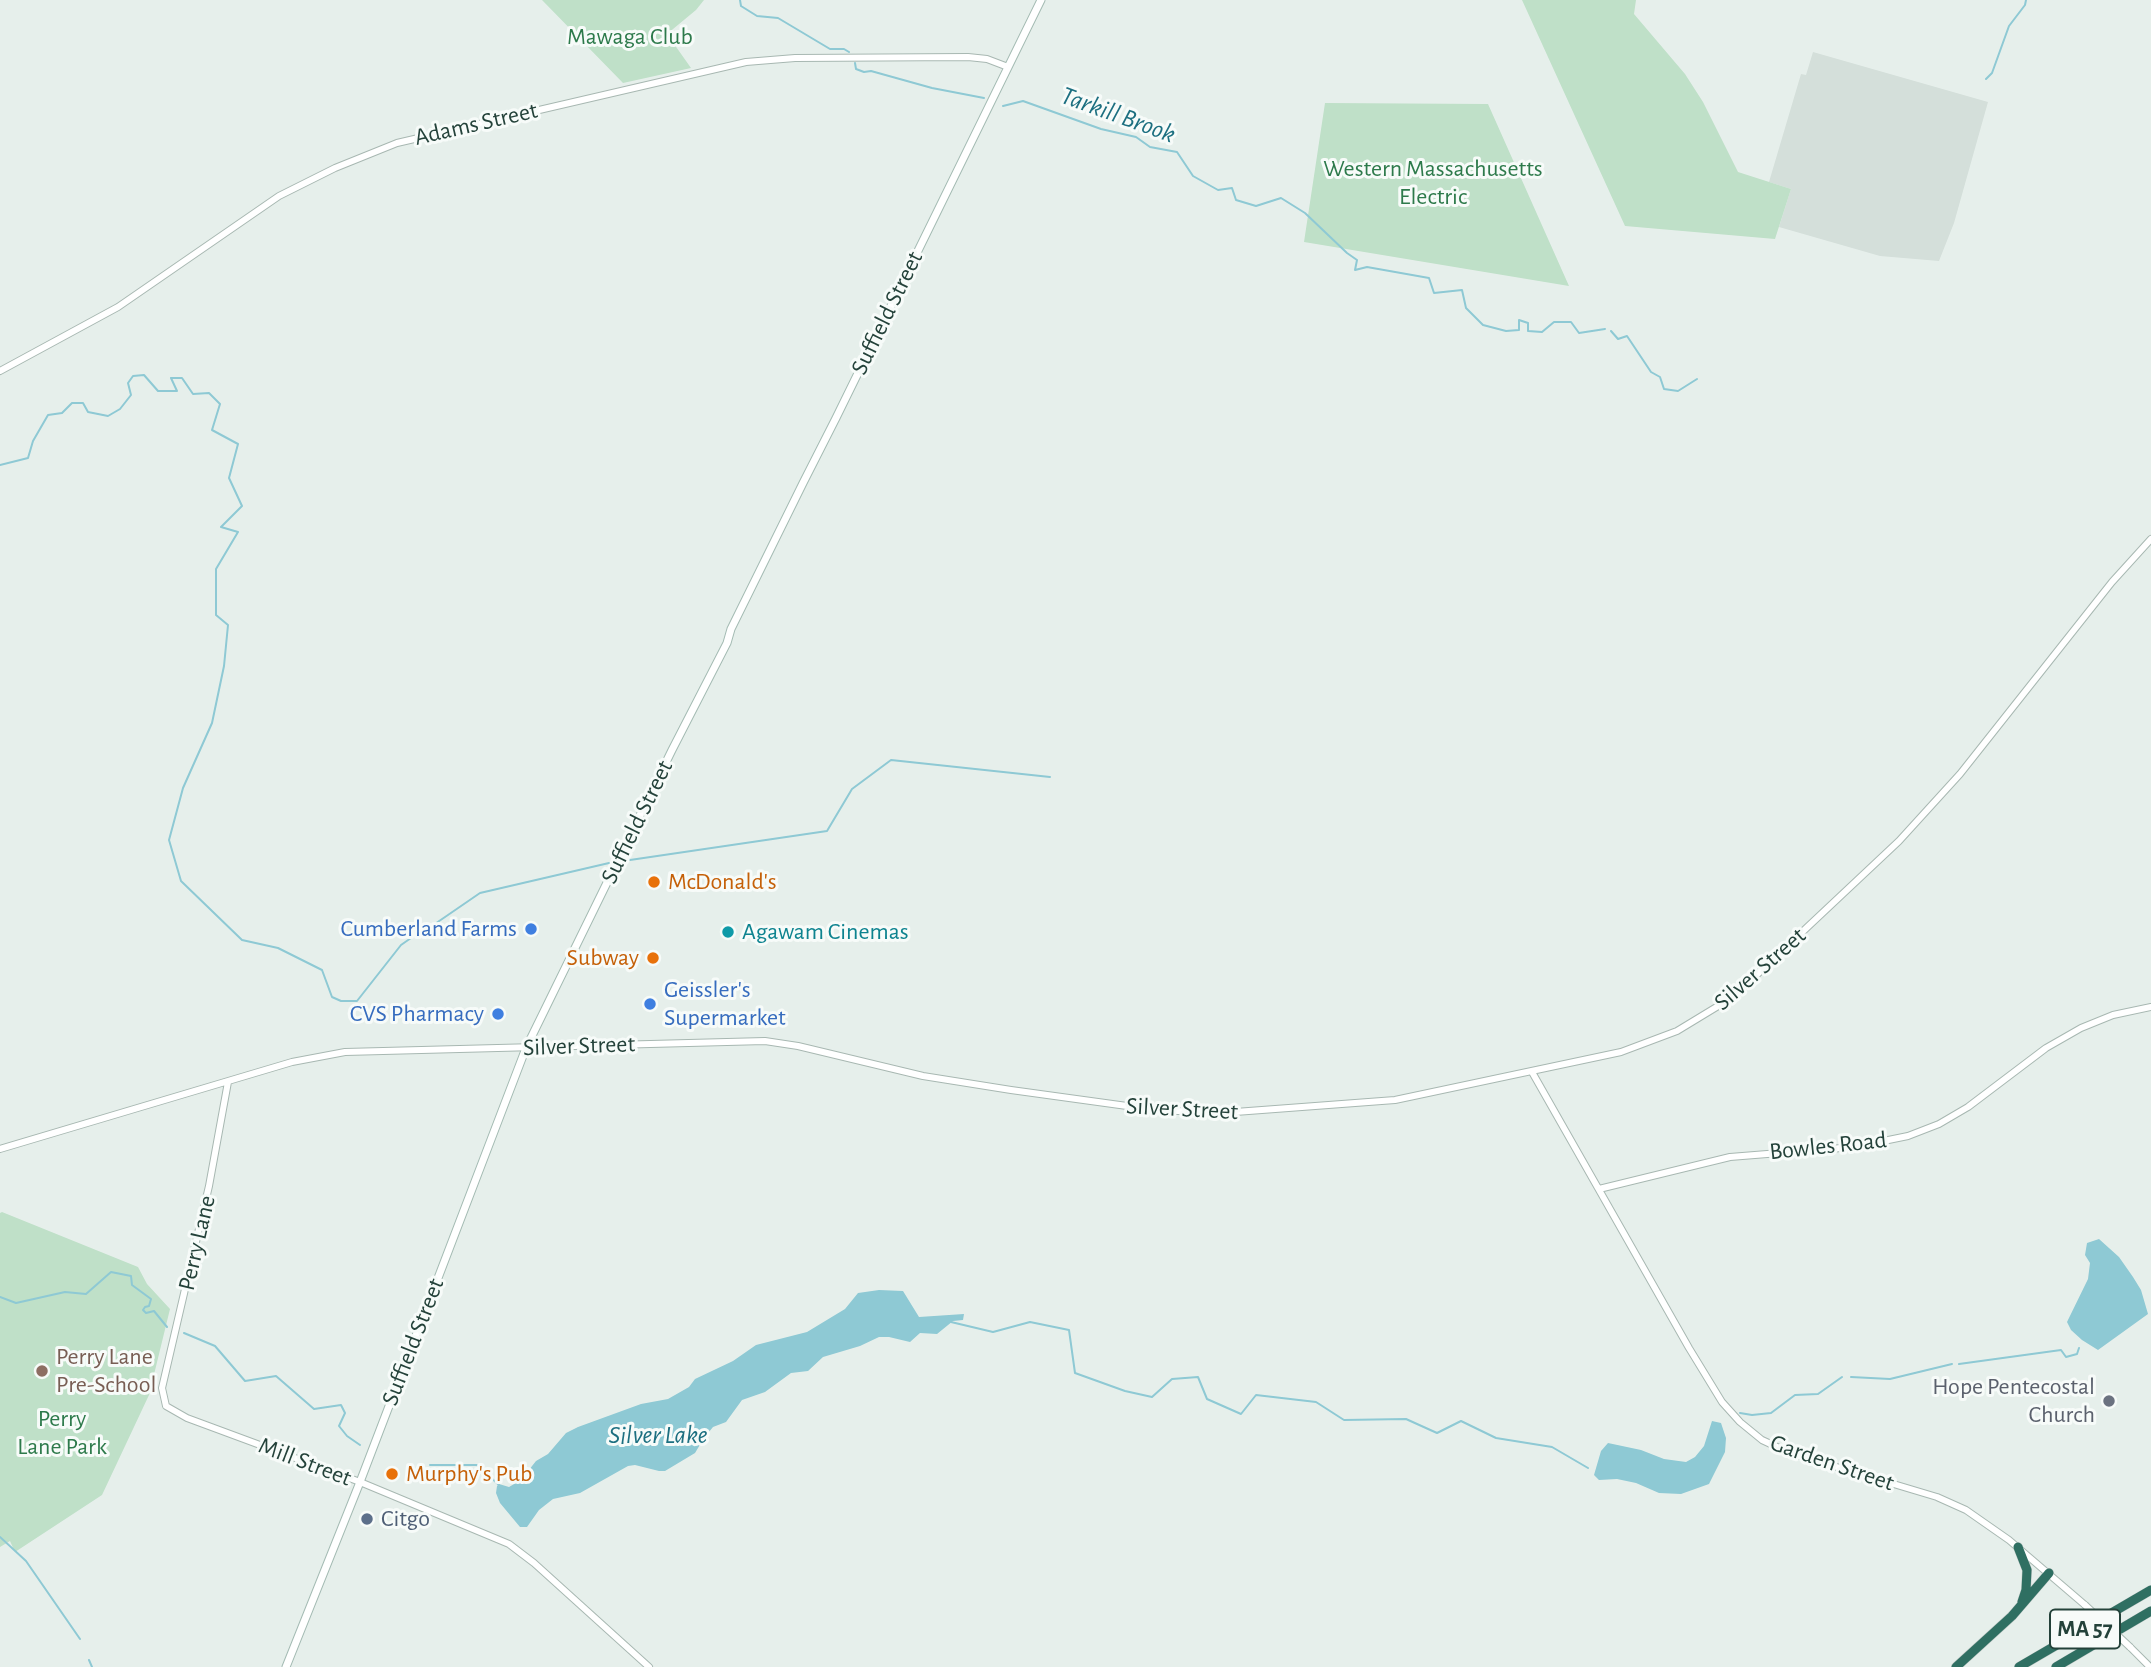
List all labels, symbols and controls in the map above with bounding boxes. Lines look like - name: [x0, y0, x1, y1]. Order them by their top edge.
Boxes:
- park label: Mawaga Club: [567, 23, 693, 51]
- water label: Tarkill Brook: [1056, 80, 1180, 150]
- street label: Adams Street: [412, 96, 540, 152]
- park label: Western Massachusetts Electric: [1323, 155, 1543, 211]
- street label: Suffield Street: [845, 247, 929, 379]
- street label: Suffield Street: [595, 756, 679, 888]
- place label: McDonald's: [668, 868, 777, 896]
- marker: McDonald's: [646, 874, 662, 890]
- place label: Cumberland Farms: [341, 915, 517, 943]
- place label: Agawam Cinemas: [742, 918, 909, 946]
- marker: Cumberland Farms: [523, 921, 539, 937]
- street label: Silver Street: [1708, 921, 1812, 1017]
- marker: Agawam Cinemas: [720, 924, 736, 940]
- place label: Subway: [567, 944, 639, 972]
- marker: Subway: [645, 950, 661, 966]
- place label: Geissler's Supermarket: [664, 976, 786, 1032]
- marker: Geissler's Supermarket: [642, 996, 658, 1012]
- place label: CVS Pharmacy: [350, 1000, 484, 1028]
- marker: CVS Pharmacy: [490, 1006, 506, 1022]
- street label: Silver Street: [522, 1030, 636, 1062]
- street label: Silver Street: [1125, 1092, 1239, 1126]
- street label: Bowles Road: [1768, 1126, 1888, 1166]
- street label: Perry Lane: [172, 1193, 222, 1293]
- street label: Suffield Street: [376, 1274, 450, 1410]
- place label: Perry Lane Pre-School: [56, 1343, 156, 1399]
- marker: Perry Lane Pre-School: [34, 1363, 50, 1379]
- place label: Hope Pentecostal Church: [1932, 1373, 2095, 1429]
- marker: Hope Pentecostal Church: [2101, 1393, 2117, 1409]
- park label: Perry Lane Park: [17, 1405, 107, 1461]
- water label: Silver Lake: [608, 1419, 708, 1451]
- street label: Garden Street: [1766, 1428, 1898, 1498]
- street label: Mill Street: [255, 1431, 355, 1493]
- place label: Murphy's Pub: [406, 1460, 532, 1488]
- marker: Murphy's Pub: [384, 1466, 400, 1482]
- place label: Citgo: [381, 1505, 430, 1533]
- marker: Citgo: [359, 1511, 375, 1527]
- road number: MA 57: [2050, 1610, 2120, 1648]

